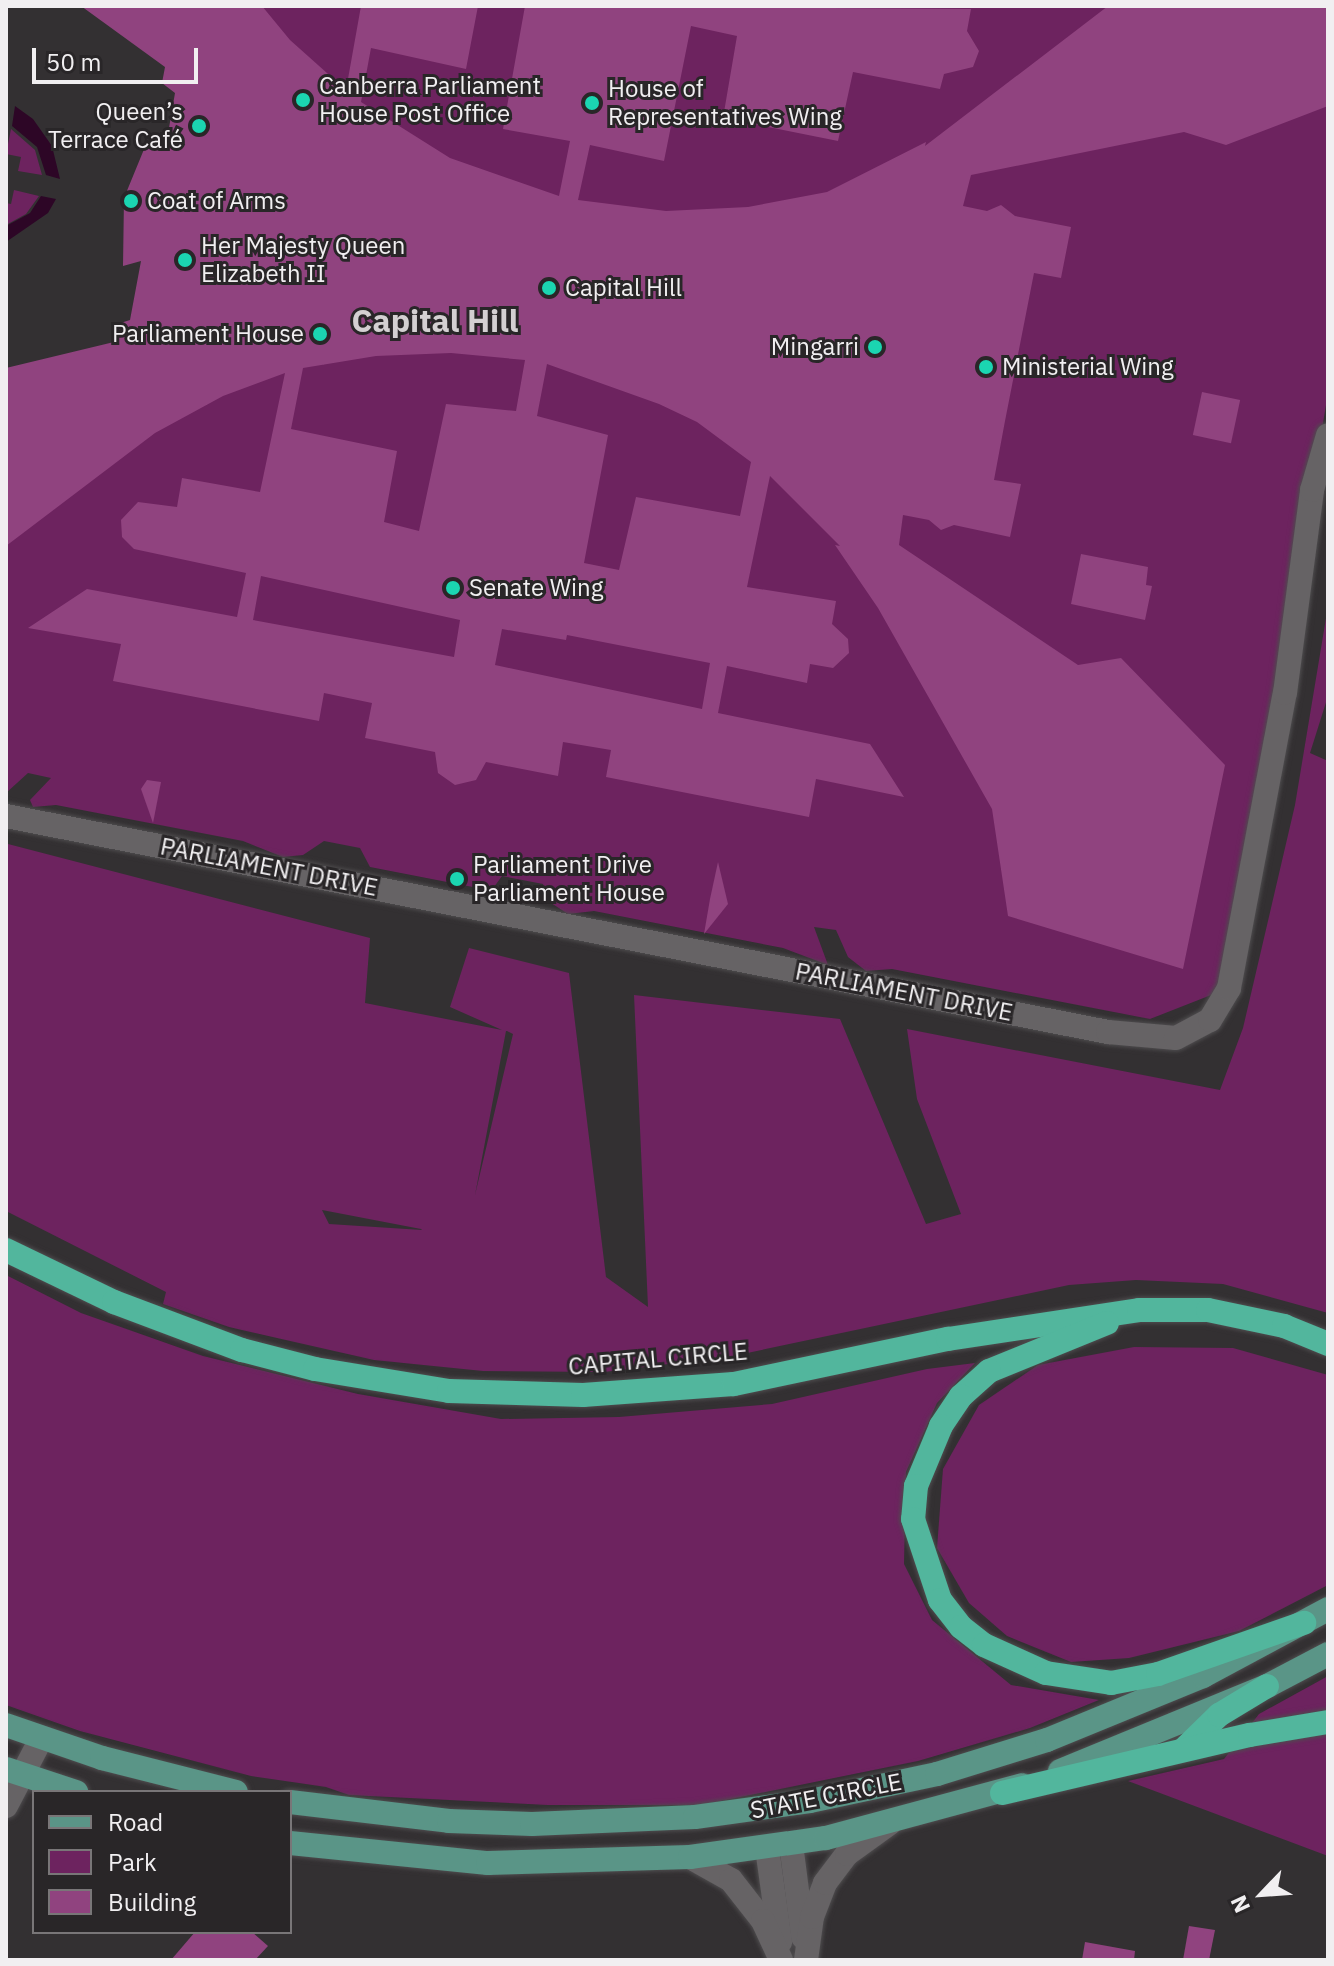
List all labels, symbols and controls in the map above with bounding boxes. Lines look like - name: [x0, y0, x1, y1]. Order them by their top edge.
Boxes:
- scale bar: [36, 32, 202, 82]
- text: 50 m: [46, 46, 101, 78]
- place label: Canberra Parliament House Post Office: [319, 72, 541, 128]
- place label: House of Representatives Wing: [608, 75, 842, 131]
- marker: Canberra Parliament House Post Office: [294, 91, 312, 109]
- marker: House of Representatives Wing: [583, 94, 601, 112]
- place label: Queen’s Terrace Café: [48, 98, 183, 154]
- marker: Queen’s Terrace Café: [190, 117, 208, 135]
- place label: Coat of Arms: [147, 187, 286, 215]
- marker: Coat of Arms: [122, 192, 140, 210]
- place label: Her Majesty Queen Elizabeth II: [201, 232, 405, 288]
- marker: Her Majesty Queen Elizabeth II: [176, 251, 194, 269]
- place label: Capital Hill: [565, 274, 682, 302]
- marker: Capital Hill: [540, 279, 558, 297]
- district label: Capital Hill: [352, 301, 518, 339]
- place label: Parliament House: [112, 320, 304, 348]
- marker: Parliament House: [311, 325, 329, 343]
- place label: Mingarri: [771, 333, 859, 361]
- marker: Mingarri: [866, 338, 884, 356]
- place label: Ministerial Wing: [1002, 353, 1174, 381]
- marker: Ministerial Wing: [977, 358, 995, 376]
- place label: Senate Wing: [469, 574, 603, 602]
- marker: Senate Wing: [444, 579, 462, 597]
- street label: PARLIAMENT DRIVE: [158, 832, 380, 902]
- place label: Parliament Drive Parliament House: [473, 851, 665, 907]
- marker: Parliament Drive Parliament House: [448, 870, 466, 888]
- street label: PARLIAMENT DRIVE: [793, 957, 1015, 1027]
- street label: CAPITAL CIRCLE: [567, 1337, 749, 1381]
- street label: STATE CIRCLE: [748, 1767, 904, 1825]
- legend: [32, 1790, 292, 1934]
- text: Road: [108, 1806, 163, 1838]
- text: Park: [108, 1846, 157, 1878]
- north arrow: [1222, 1854, 1302, 1934]
- text: Building: [108, 1886, 196, 1918]
- text: N: [1223, 1891, 1256, 1918]

